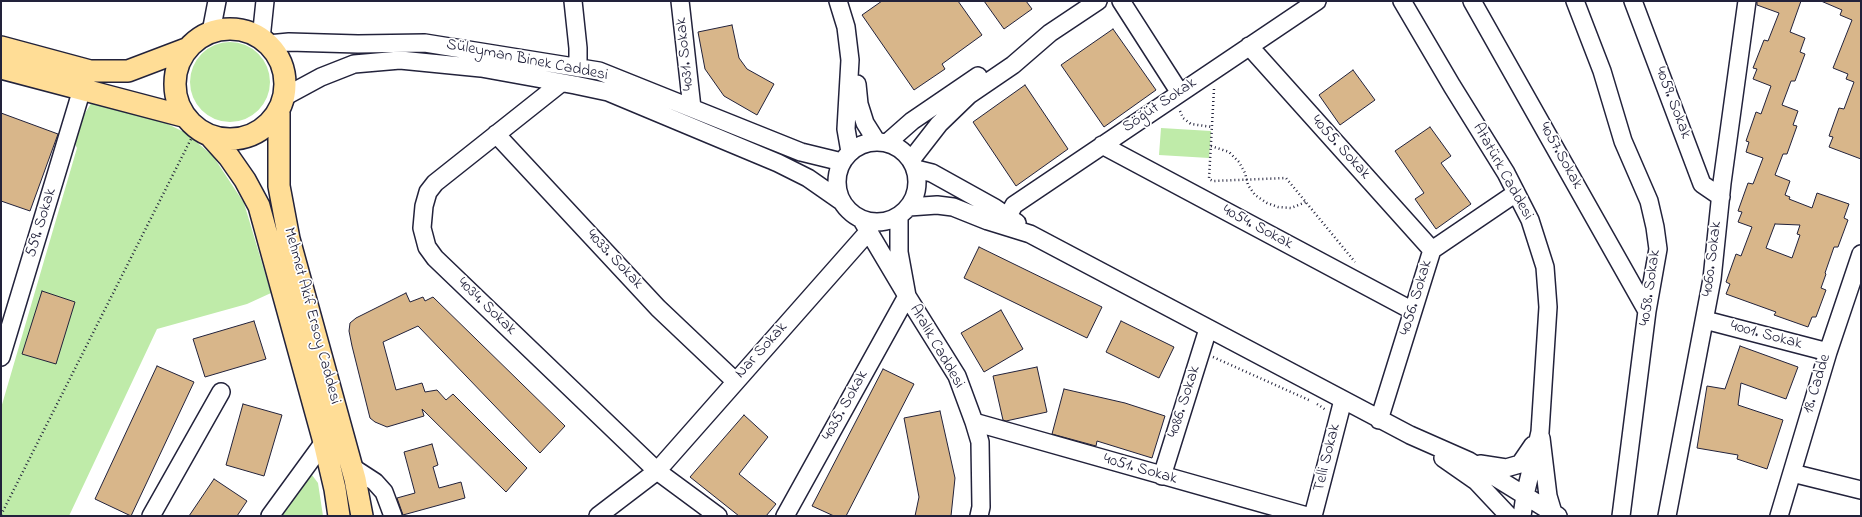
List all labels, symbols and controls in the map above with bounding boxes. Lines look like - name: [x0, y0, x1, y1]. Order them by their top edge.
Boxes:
- street label: 4031. Sokak: [673, 17, 699, 91]
- street label: Süleyman Binek Caddesi: [444, 36, 610, 86]
- street label: 4059. Sokak: [1650, 64, 1694, 142]
- street label: Söğüt Sokak: [1119, 74, 1201, 138]
- street label: 4055. Sokak: [1306, 112, 1374, 184]
- street label: 4057.Sokak: [1534, 119, 1586, 193]
- street label: Atatürk Caddesi: [1467, 120, 1537, 224]
- street label: 559. Sokak: [22, 186, 62, 260]
- street label: 4054. Sokak: [1218, 201, 1296, 255]
- street label: 4060. Sokak: [1699, 220, 1727, 298]
- street label: Mehmet Akif Ersoy Caddesi: [278, 226, 344, 406]
- street label: 4033. Sokak: [581, 226, 647, 294]
- street label: 4058. Sokak: [1636, 249, 1666, 327]
- street label: 4056. Sokak: [1396, 258, 1438, 338]
- street label: 4034. Sokak: [452, 274, 520, 340]
- street label: Aralık Caddesi: [904, 302, 968, 392]
- street label: 4001. Sokak: [1728, 317, 1804, 355]
- street label: Nar Sokak: [732, 319, 792, 383]
- street label: 18. Cadde: [1800, 352, 1836, 416]
- street label: 4086. Sokak: [1164, 364, 1206, 440]
- street label: 4035. Sokak: [819, 368, 873, 444]
- street label: Telli Sokak: [1310, 422, 1346, 494]
- street label: 4051. Sokak: [1101, 450, 1179, 490]

